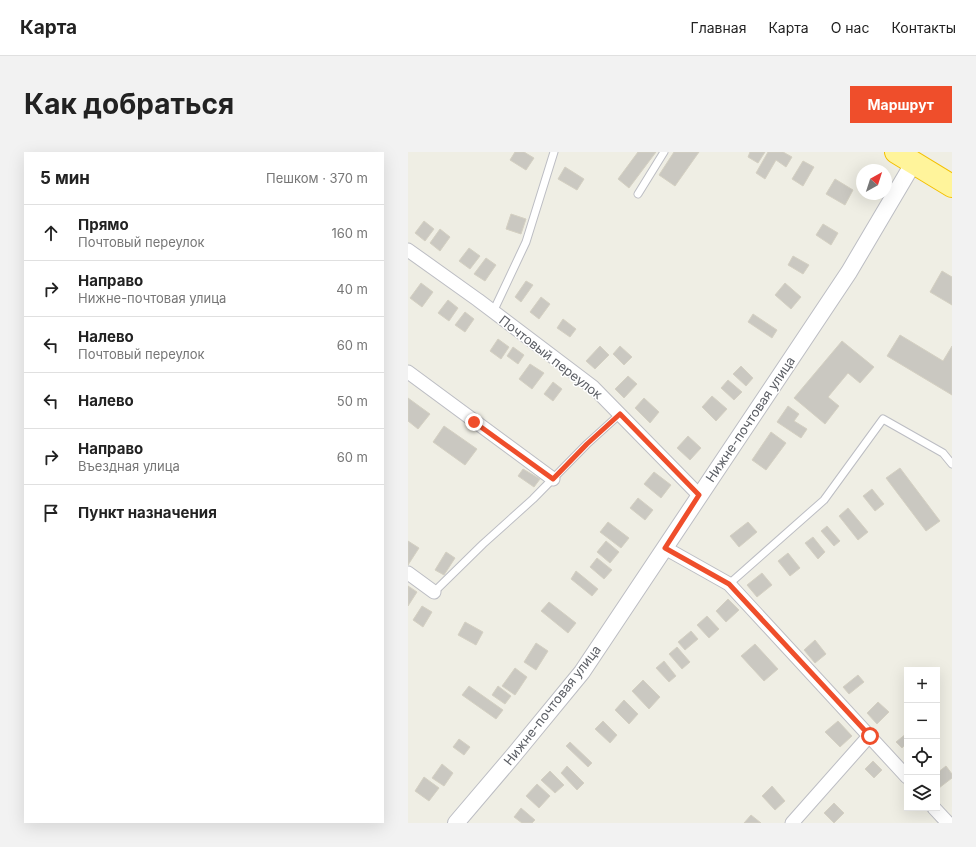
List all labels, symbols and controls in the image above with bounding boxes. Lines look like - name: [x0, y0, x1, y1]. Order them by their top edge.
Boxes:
- text: Карта: [20, 16, 77, 39]
- text: Главная: [691, 19, 746, 36]
- text: Карта: [768, 19, 809, 36]
- text: О нас: [831, 19, 869, 36]
- text: Контакты: [891, 19, 956, 36]
- button: Маршрут: [850, 86, 952, 123]
- text: Как добраться: [24, 87, 234, 121]
- north arrow: [856, 164, 892, 200]
- text: 5 мин: [40, 168, 90, 188]
- text: Пешком · 370 m: [266, 170, 368, 186]
- text: Прямо: [78, 215, 129, 234]
- icon: ahead: [40, 222, 62, 244]
- text: 160 m: [331, 225, 368, 241]
- text: Почтовый переулок: [78, 234, 205, 250]
- text: Направо: [78, 271, 143, 290]
- icon: right: [40, 278, 62, 300]
- text: 40 m: [336, 281, 368, 297]
- text: Нижне-почтовая улица: [78, 290, 226, 306]
- street label: Почтовый переулок: [496, 312, 606, 402]
- text: Налево: [78, 327, 134, 346]
- icon: left: [40, 334, 62, 356]
- text: 60 m: [337, 337, 368, 353]
- text: Почтовый переулок: [78, 346, 205, 362]
- street label: Нижне-почтовая улица: [702, 353, 798, 485]
- icon: left: [40, 390, 62, 412]
- text: Налево: [78, 391, 134, 410]
- text: 50 m: [337, 393, 368, 409]
- route end: [465, 413, 483, 431]
- text: Направо: [78, 439, 143, 458]
- icon: right: [40, 446, 62, 468]
- text: 60 m: [337, 449, 368, 465]
- text: Въездная улица: [78, 458, 180, 474]
- icon: arrive: [40, 502, 62, 524]
- text: Пункт назначения: [78, 503, 217, 522]
- street label: Нижне-почтовая улица: [500, 642, 604, 768]
- map controls: [904, 667, 940, 811]
- button: +: [904, 667, 940, 703]
- button: −: [904, 703, 940, 739]
- route start: [861, 727, 879, 745]
- button: locate: [904, 739, 940, 775]
- button: layers: [904, 775, 940, 811]

